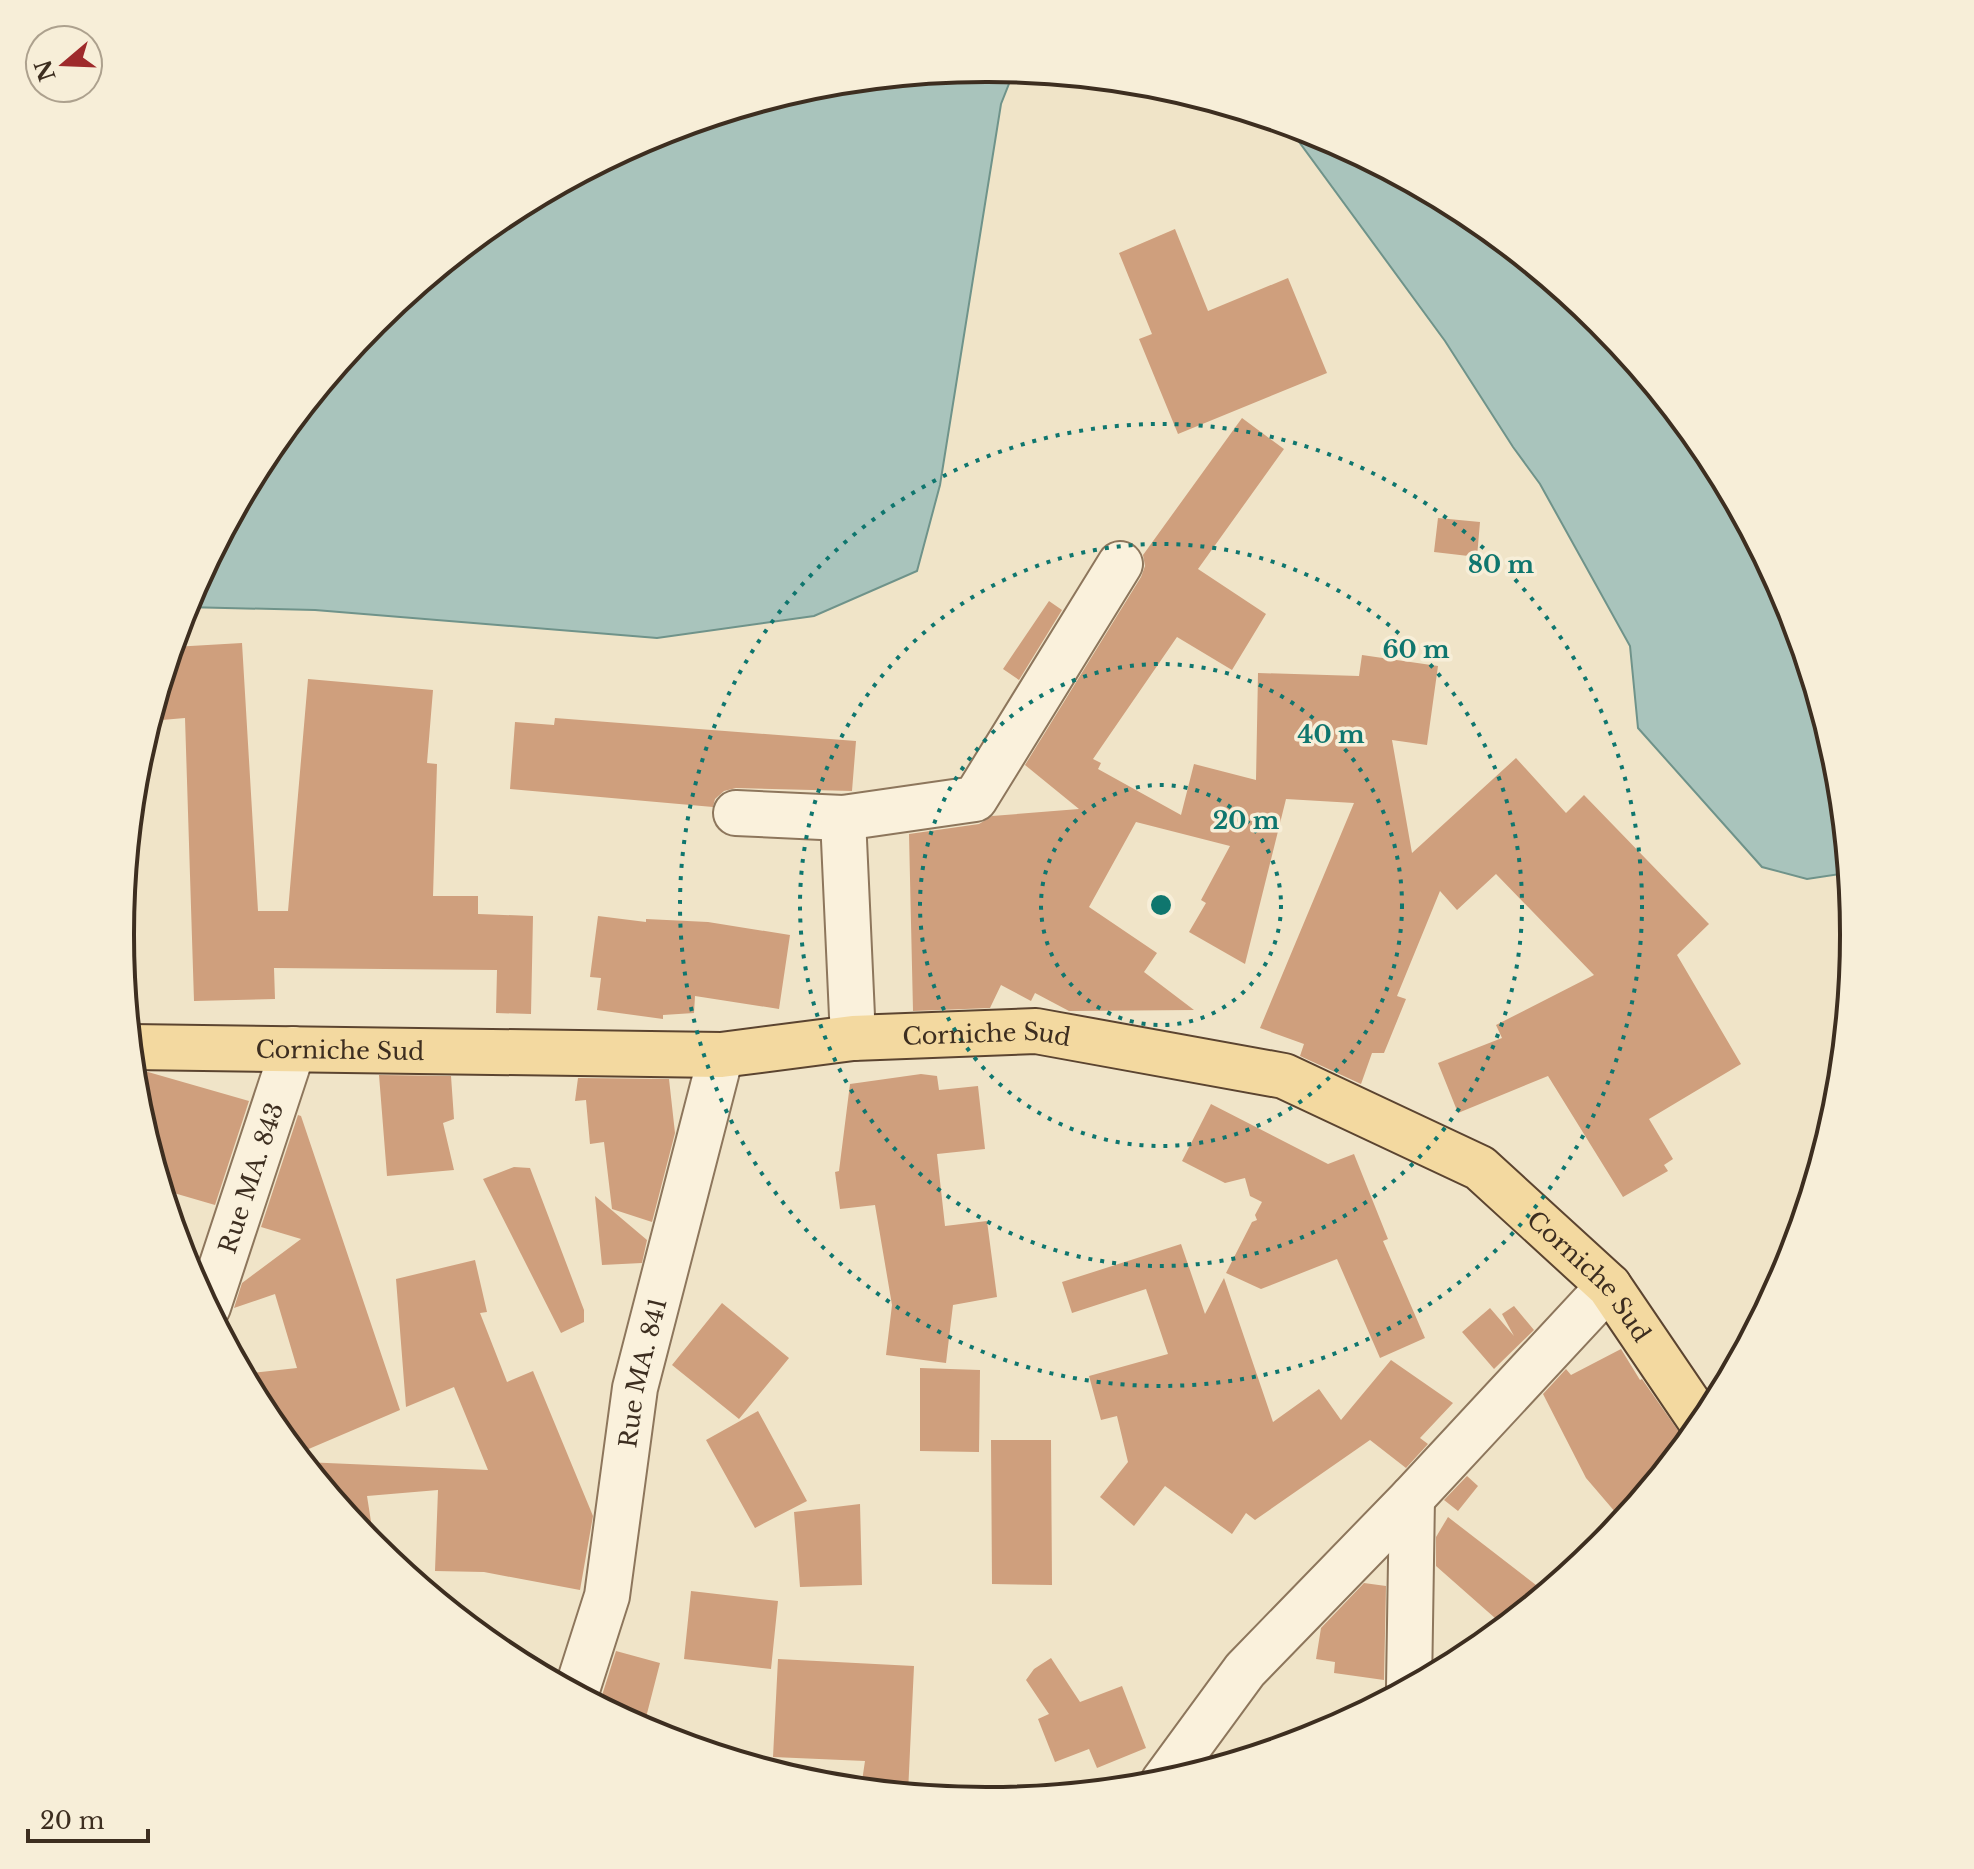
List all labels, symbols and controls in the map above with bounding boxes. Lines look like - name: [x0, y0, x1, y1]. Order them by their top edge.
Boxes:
- north arrow: [24, 24, 104, 104]
- text: N: [29, 56, 62, 85]
- text: 80 m: [1468, 550, 1535, 579]
- text: 60 m: [1382, 635, 1450, 664]
- text: 40 m: [1298, 720, 1365, 749]
- text: 20 m: [1213, 806, 1280, 835]
- centre of rings: [1147, 891, 1175, 919]
- street label: Corniche Sud: [902, 1016, 1073, 1052]
- street label: Corniche Sud: [255, 1034, 425, 1065]
- street label: Rue MA. 843: [212, 1099, 289, 1257]
- street label: Corniche Sud: [1522, 1204, 1657, 1347]
- street label: Rue MA. 841: [613, 1295, 672, 1450]
- scale bar: [28, 1793, 148, 1843]
- text: 20 m: [40, 1806, 105, 1835]

